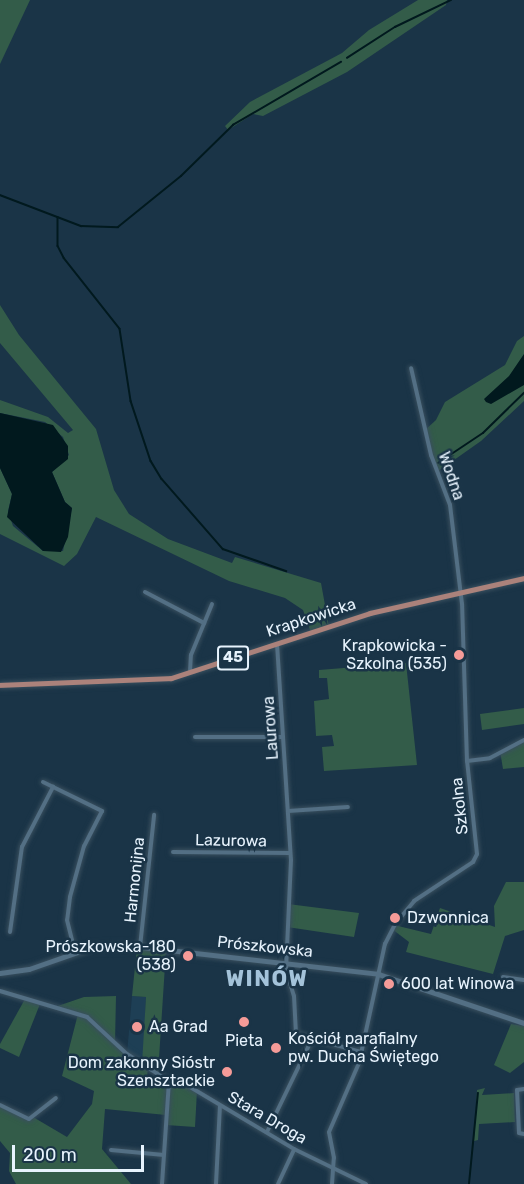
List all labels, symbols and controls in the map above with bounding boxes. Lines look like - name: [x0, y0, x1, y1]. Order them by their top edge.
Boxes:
- street label: Wodna: [434, 449, 468, 503]
- street label: Krapkowicka: [264, 594, 358, 642]
- place label: Krapkowicka - Szkolna (535): [342, 636, 447, 674]
- road number: 45: [216, 646, 250, 670]
- marker: Krapkowicka - Szkolna (535): [452, 648, 466, 662]
- street label: Laurowa: [259, 696, 283, 760]
- street label: Szkolna: [447, 776, 473, 836]
- street label: Lazurowa: [195, 831, 267, 851]
- street label: Harmonijna: [121, 836, 149, 924]
- place label: Dzwonnica: [407, 908, 489, 928]
- marker: Dzwonnica: [388, 911, 402, 925]
- street label: Prószkowska: [216, 932, 314, 962]
- place label: Prószkowska-180 (538): [45, 937, 176, 975]
- marker: Prószkowska-180 (538): [181, 949, 195, 963]
- district label: WINÓW: [226, 966, 308, 992]
- place label: 600 lat Winowa: [401, 974, 514, 994]
- marker: 600 lat Winowa: [382, 977, 396, 991]
- marker: Pieta: [237, 1015, 251, 1029]
- place label: Aa Grad: [149, 1017, 208, 1037]
- marker: Aa Grad: [130, 1020, 144, 1034]
- place label: Kościół parafialny pw. Ducha Świętego: [288, 1029, 439, 1067]
- place label: Pieta: [225, 1031, 263, 1051]
- marker: Kościół parafialny pw. Ducha Świętego: [269, 1041, 283, 1055]
- place label: Dom zakonny Sióstr Szensztackie: [67, 1053, 215, 1091]
- marker: Dom zakonny Sióstr Szensztackie: [220, 1065, 234, 1079]
- street label: Stara Droga: [224, 1088, 310, 1148]
- scale bar: [15, 1133, 147, 1171]
- text: 200 m: [23, 1144, 77, 1166]

